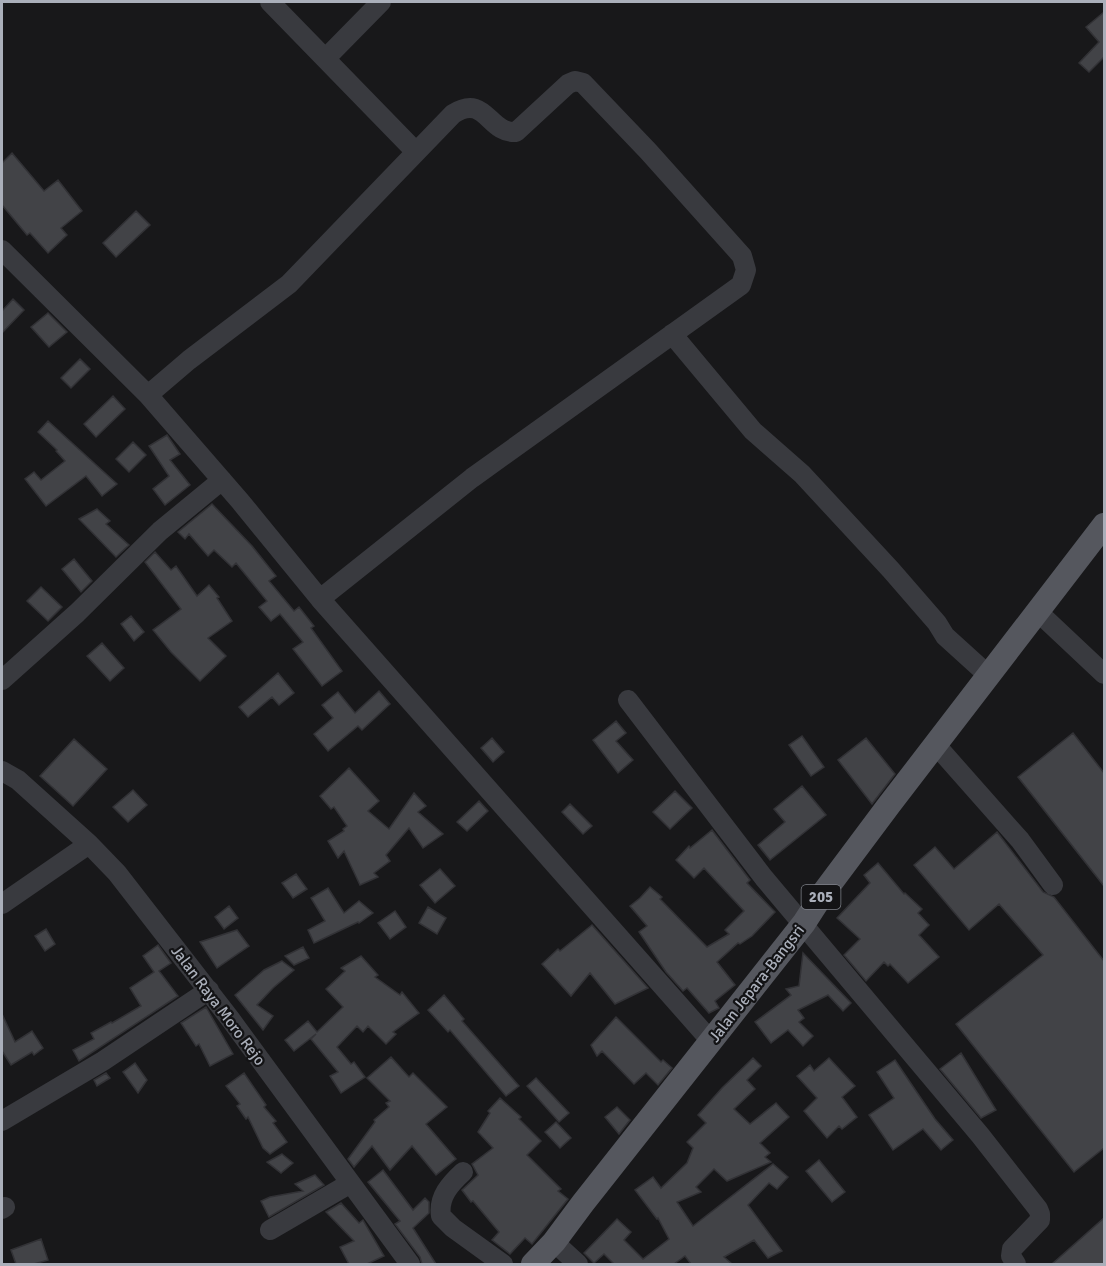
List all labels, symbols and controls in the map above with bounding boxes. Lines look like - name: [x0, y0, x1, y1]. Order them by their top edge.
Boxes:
- road number: 205: [802, 885, 840, 909]
- street label: Jalan Jepara-Bangsri: [705, 921, 809, 1046]
- street label: Jalan Raya Moro Rejo: [167, 942, 270, 1070]

